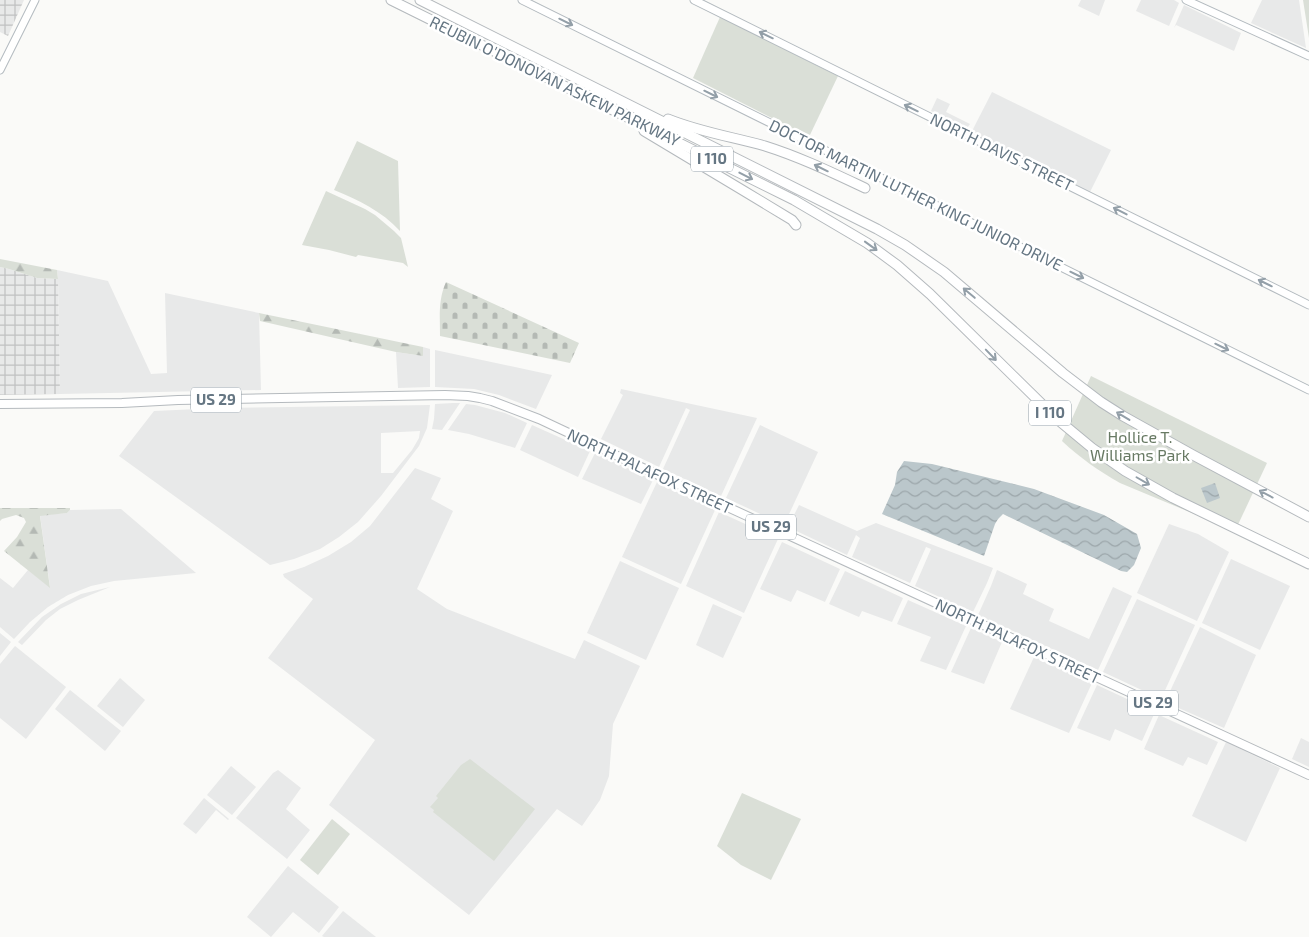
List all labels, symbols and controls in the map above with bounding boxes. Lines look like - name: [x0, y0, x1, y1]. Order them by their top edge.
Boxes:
- street label: REUBIN O'DONOVAN ASKEW PARKWAY: [427, 11, 684, 150]
- one-way arrow: [558, 18, 573, 27]
- one-way arrow: [759, 30, 774, 39]
- one-way arrow: [703, 90, 718, 99]
- one-way arrow: [904, 103, 919, 112]
- street label: NORTH DAVIS STREET: [927, 109, 1077, 195]
- street label: DOCTOR MARTIN LUTHER KING JUNIOR DRIVE: [766, 115, 1066, 274]
- road number: I 110: [691, 146, 733, 172]
- one-way arrow: [814, 163, 829, 172]
- one-way arrow: [739, 171, 754, 181]
- one-way arrow: [1113, 206, 1128, 215]
- one-way arrow: [864, 241, 878, 251]
- one-way arrow: [1069, 270, 1084, 280]
- one-way arrow: [1258, 278, 1273, 287]
- one-way arrow: [963, 287, 976, 298]
- one-way arrow: [1214, 343, 1229, 352]
- one-way arrow: [985, 349, 997, 361]
- road number: US 29: [191, 388, 241, 412]
- road number: I 110: [1029, 400, 1071, 426]
- one-way arrow: [1117, 410, 1131, 420]
- street label: NORTH PALAFOX STREET: [565, 424, 736, 517]
- park label: Hollice T. Williams Park: [1090, 427, 1190, 464]
- one-way arrow: [1135, 476, 1149, 486]
- one-way arrow: [1259, 489, 1274, 498]
- road number: US 29: [746, 514, 796, 540]
- street label: NORTH PALAFOX STREET: [933, 594, 1104, 687]
- road number: US 29: [1128, 690, 1178, 716]

